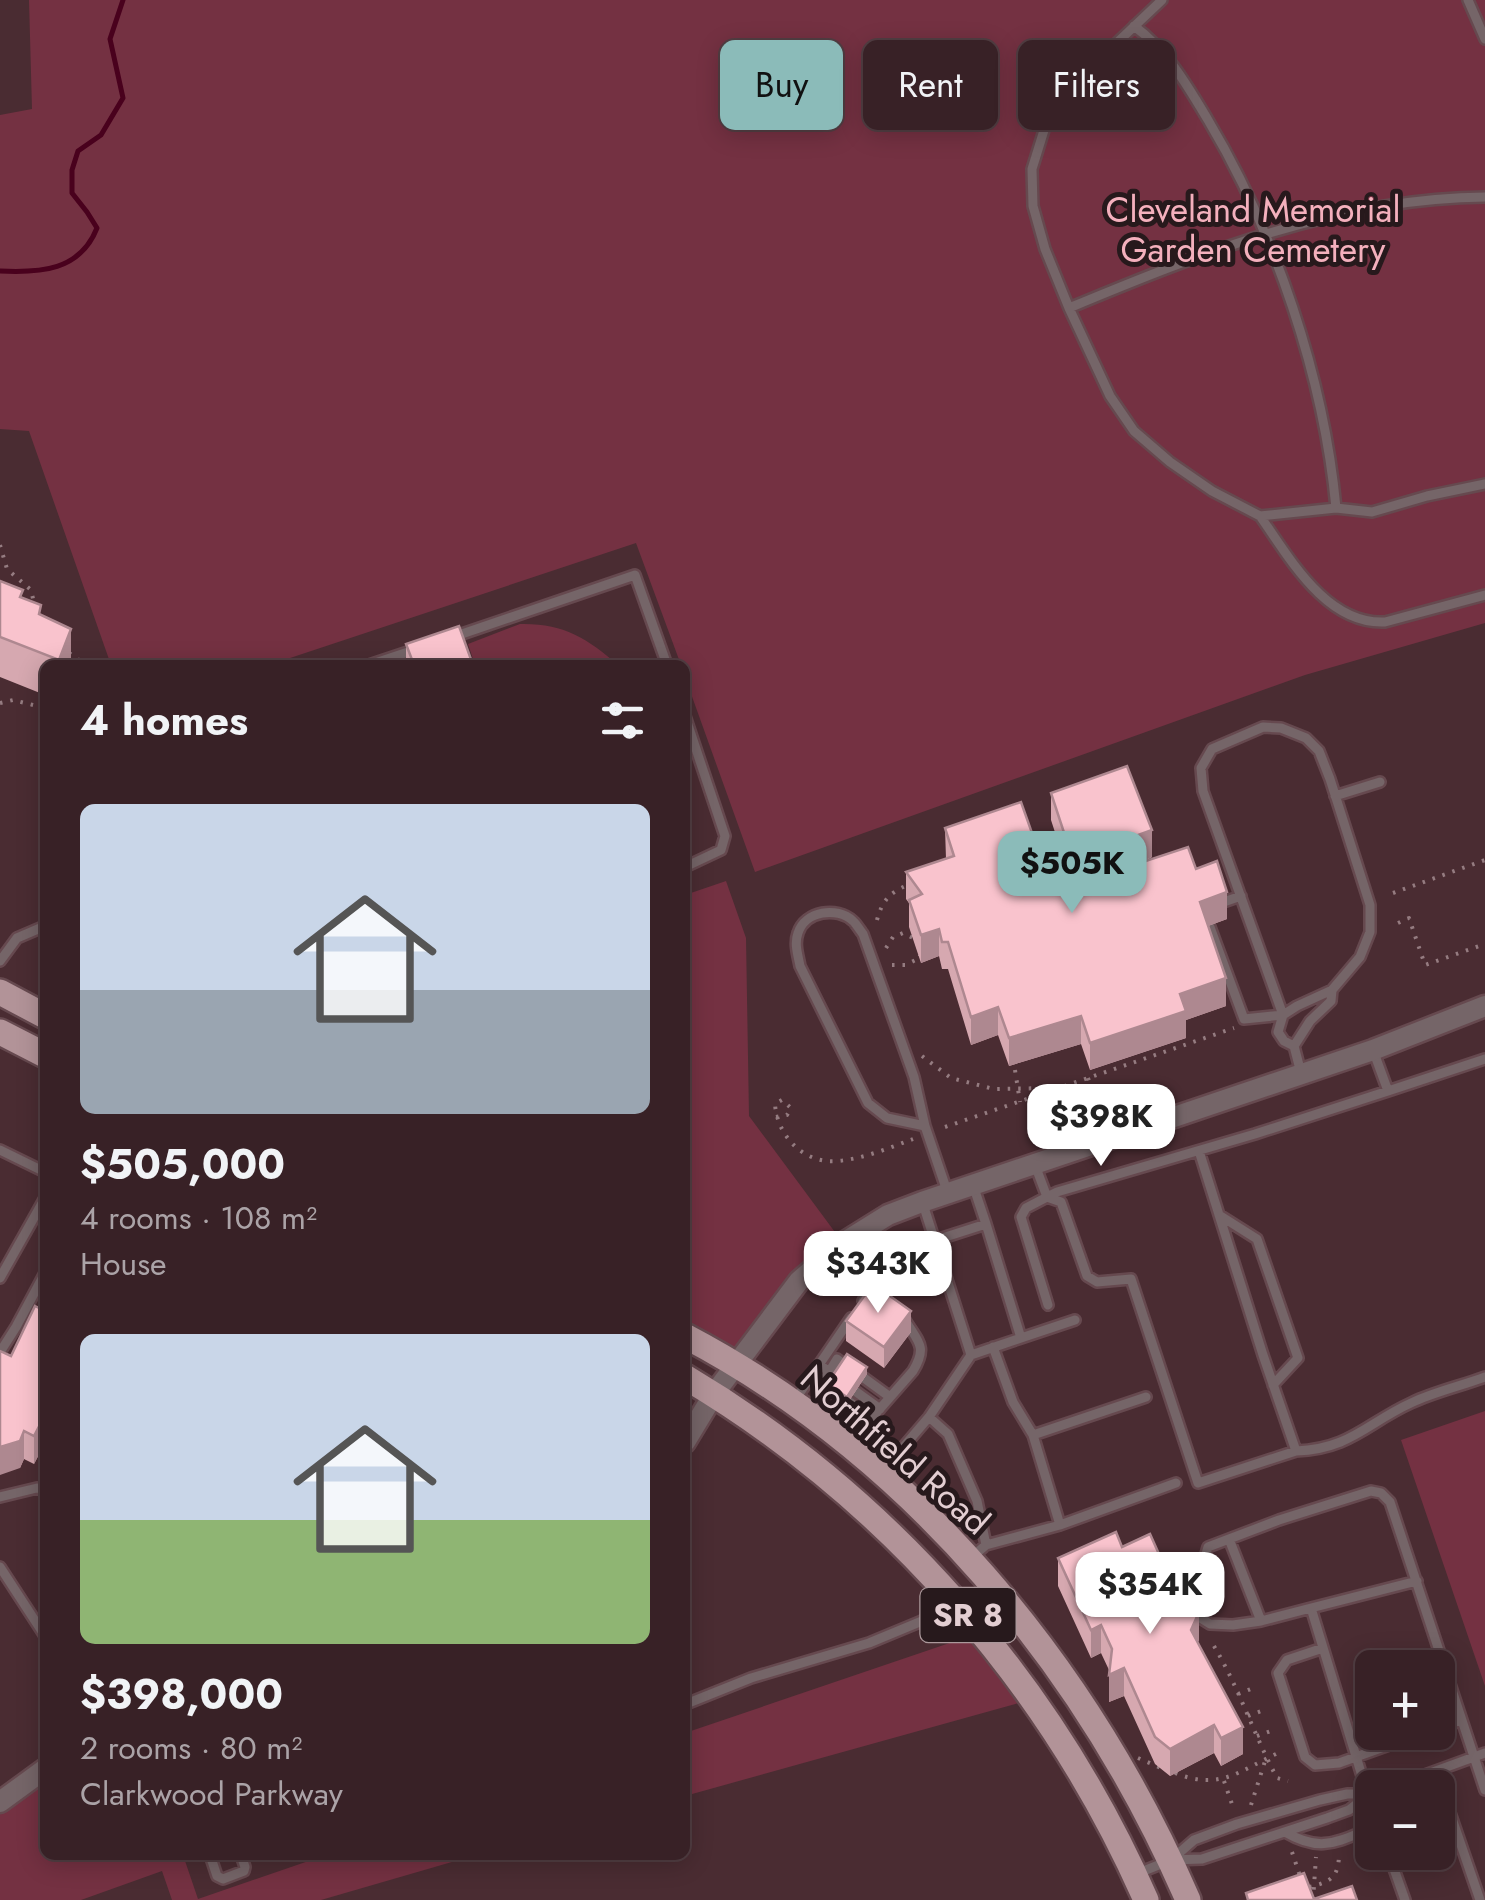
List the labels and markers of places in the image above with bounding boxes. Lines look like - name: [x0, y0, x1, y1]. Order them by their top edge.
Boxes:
- pin: $505K: [1002, 831, 1142, 916]
- pin: $398K: [1031, 1084, 1171, 1169]
- pin: $343K: [808, 1231, 948, 1316]
- pin: $354K: [1080, 1552, 1220, 1637]

